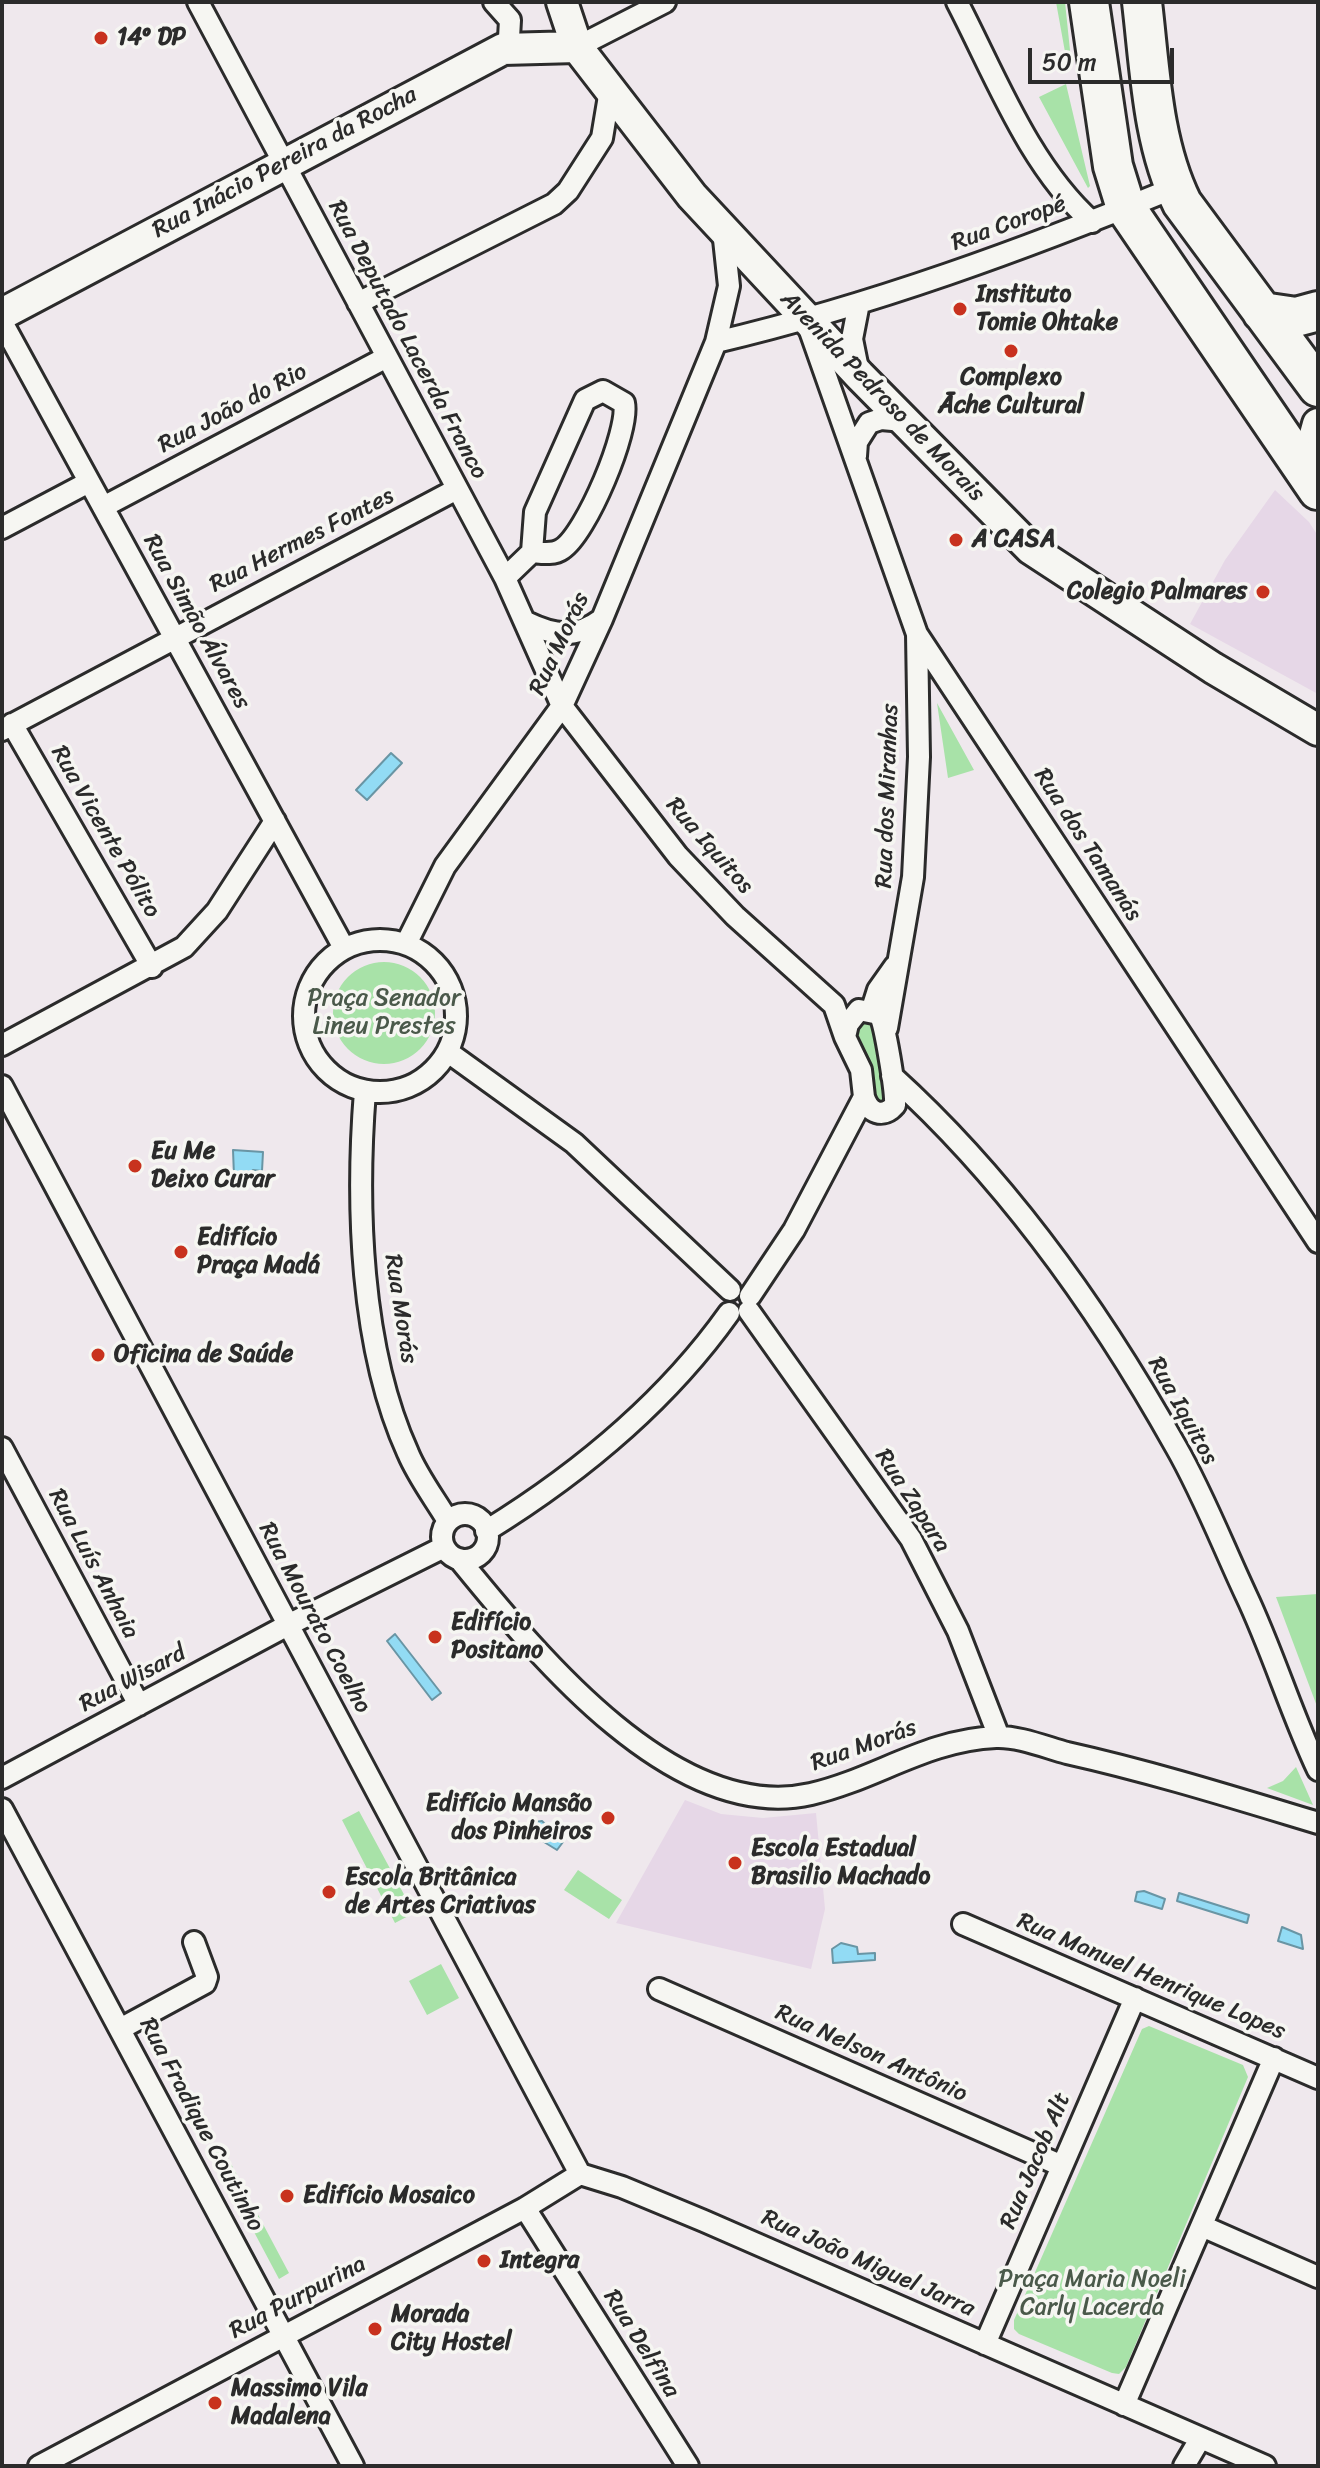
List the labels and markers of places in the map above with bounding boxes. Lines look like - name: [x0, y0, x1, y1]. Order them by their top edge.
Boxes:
- place label: 14º DP: [117, 24, 186, 52]
- marker: 14º DP: [92, 29, 110, 47]
- place label: Instituto Tomie Ohtake: [976, 281, 1118, 337]
- marker: Instituto Tomie Ohtake: [951, 300, 969, 318]
- marker: Complexo Āche Cultural: [1002, 342, 1020, 360]
- place label: Complexo Āche Cultural: [938, 364, 1084, 420]
- place label: A CASA: [972, 526, 1055, 554]
- marker: A CASA: [947, 531, 965, 549]
- place label: Colegio Palmares: [1067, 578, 1247, 606]
- marker: Colegio Palmares: [1254, 583, 1272, 601]
- place label: Eu Me Deixo Curar: [151, 1138, 274, 1194]
- marker: Eu Me Deixo Curar: [126, 1157, 144, 1175]
- place label: Edifício Praça Madá: [197, 1224, 320, 1280]
- marker: Edifício Praça Madá: [172, 1243, 190, 1261]
- place label: Oficina de Saúde: [114, 1341, 293, 1369]
- marker: Oficina de Saúde: [89, 1346, 107, 1364]
- place label: Edifício Positano: [451, 1609, 543, 1665]
- marker: Edifício Positano: [426, 1628, 444, 1646]
- place label: Edifício Mansão dos Pinheiros: [426, 1790, 592, 1846]
- marker: Edifício Mansão dos Pinheiros: [599, 1809, 617, 1827]
- place label: Escola Estadual Brasilio Machado: [751, 1835, 930, 1891]
- marker: Escola Estadual Brasilio Machado: [726, 1854, 744, 1872]
- place label: Escola Britânica de Artes Criativas: [345, 1864, 536, 1920]
- marker: Escola Britânica de Artes Criativas: [320, 1883, 338, 1901]
- place label: Edifício Mosaico: [303, 2182, 475, 2210]
- marker: Edifício Mosaico: [278, 2187, 296, 2205]
- place label: Integra: [500, 2247, 579, 2275]
- marker: Integra: [475, 2252, 493, 2270]
- place label: Morada City Hostel: [391, 2301, 512, 2357]
- marker: Morada City Hostel: [366, 2320, 384, 2338]
- place label: Massimo Vila Madalena: [231, 2375, 368, 2431]
- marker: Massimo Vila Madalena: [206, 2394, 224, 2412]

